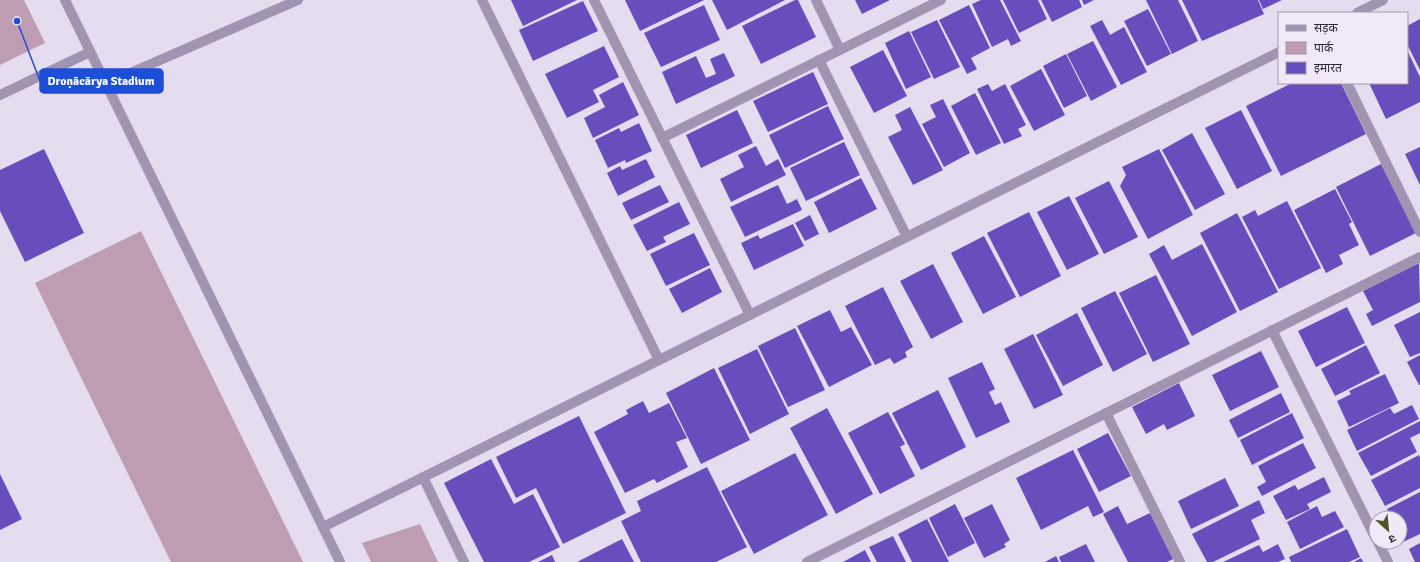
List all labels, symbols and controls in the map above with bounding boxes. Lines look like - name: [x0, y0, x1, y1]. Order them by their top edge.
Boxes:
- legend: [1278, 12, 1408, 84]
- text: सड़क: [1314, 21, 1339, 36]
- text: पार्क: [1314, 41, 1334, 56]
- text: इमारत: [1314, 61, 1343, 76]
- callout: Droṇācārya Stadium: [40, 69, 163, 93]
- text: Droṇācārya Stadium: [48, 74, 155, 89]
- north arrow: [1368, 510, 1408, 550]
- text: उ: [1386, 531, 1398, 546]

